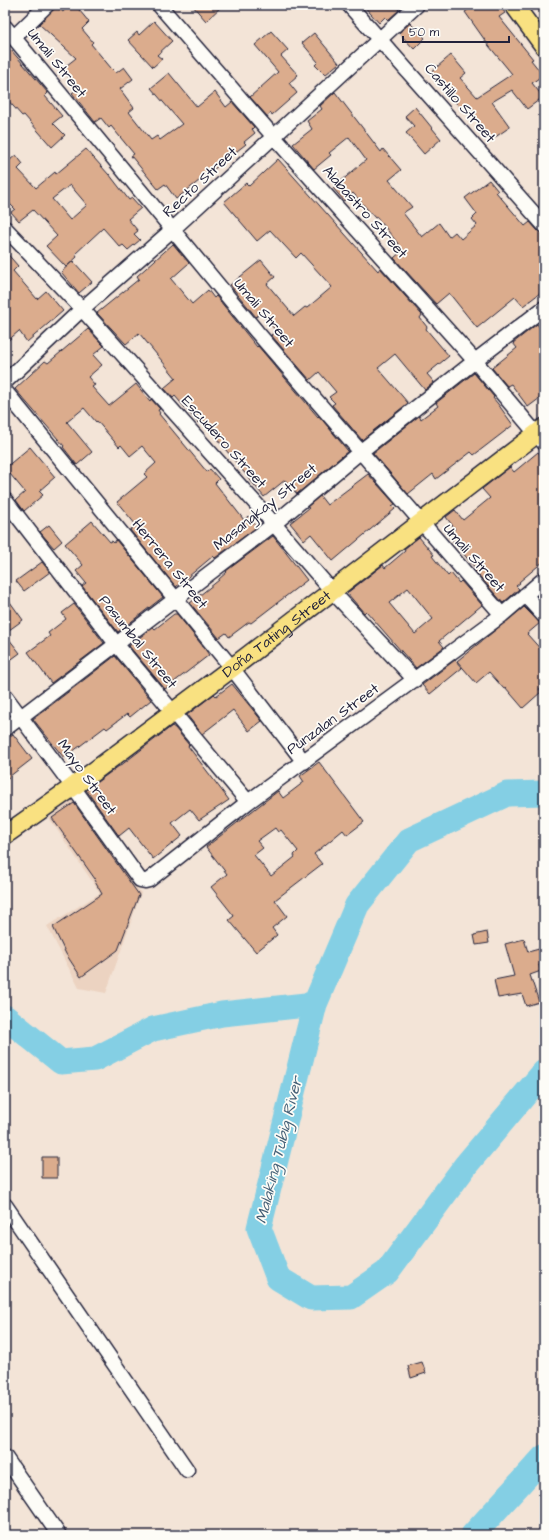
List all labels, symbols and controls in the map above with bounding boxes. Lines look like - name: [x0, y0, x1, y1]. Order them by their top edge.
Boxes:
- scale bar: [403, 18, 509, 44]
- street label: Umali Street: [22, 24, 92, 102]
- text: 50 m: [409, 24, 440, 41]
- street label: Castillo Street: [419, 59, 501, 147]
- street label: Recto Street: [158, 142, 242, 222]
- street label: Alabastro Street: [318, 161, 412, 263]
- street label: Umali Street: [229, 274, 299, 352]
- street label: Escudero Street: [177, 391, 271, 493]
- street label: Masangkay Street: [209, 459, 322, 556]
- street label: Herrera Street: [127, 515, 213, 613]
- street label: Umali Street: [438, 519, 510, 597]
- street label: Doña Tating Street: [218, 585, 335, 682]
- street label: Pasumbal Street: [94, 591, 182, 693]
- street label: Punzalan Street: [283, 678, 383, 760]
- street label: Mayo Street: [52, 735, 122, 820]
- water label: Malaking Tubig River: [250, 1072, 309, 1226]

